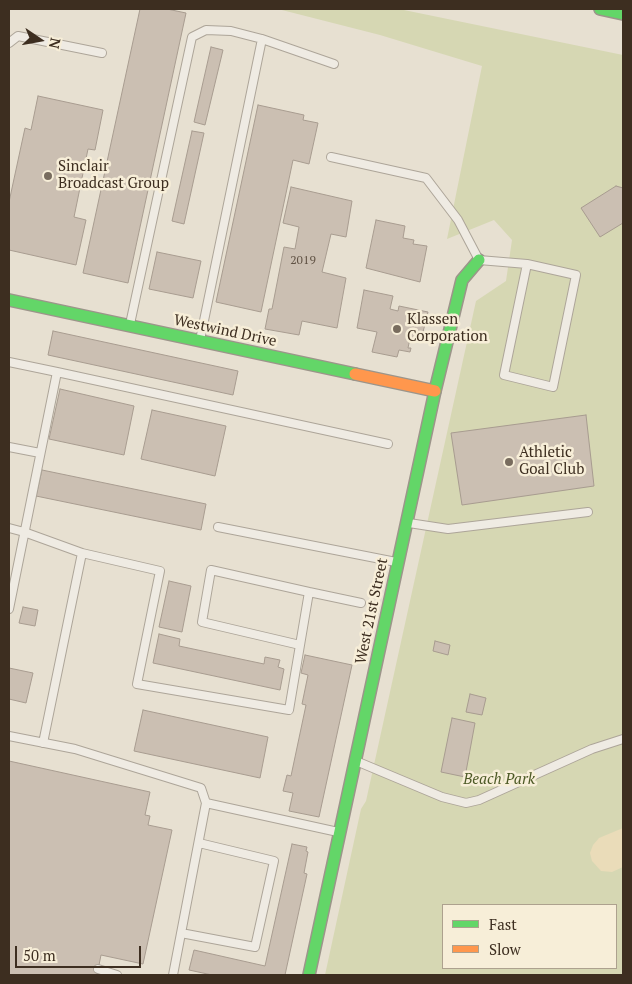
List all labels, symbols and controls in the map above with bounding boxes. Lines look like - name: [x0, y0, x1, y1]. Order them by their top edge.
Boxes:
- north arrow: [15, 15, 65, 65]
- text: N: [45, 36, 66, 50]
- place label: Sinclair Broadcast Group: [58, 158, 169, 193]
- marker: Sinclair Broadcast Group: [42, 170, 54, 182]
- house number: 2019: [290, 254, 316, 268]
- street label: Westwind Drive: [172, 311, 278, 351]
- place label: Klassen Corporation: [407, 311, 488, 346]
- marker: Klassen Corporation: [391, 323, 403, 335]
- place label: Athletic Goal Club: [519, 444, 584, 479]
- marker: Athletic Goal Club: [503, 456, 515, 468]
- street label: West 21st Street: [352, 556, 392, 666]
- park label: Beach Park: [463, 771, 535, 789]
- legend: [442, 904, 617, 969]
- text: Fast: [489, 914, 517, 934]
- scale bar: [18, 936, 144, 968]
- text: Slow: [489, 939, 521, 959]
- text: 50 m: [23, 945, 56, 965]

